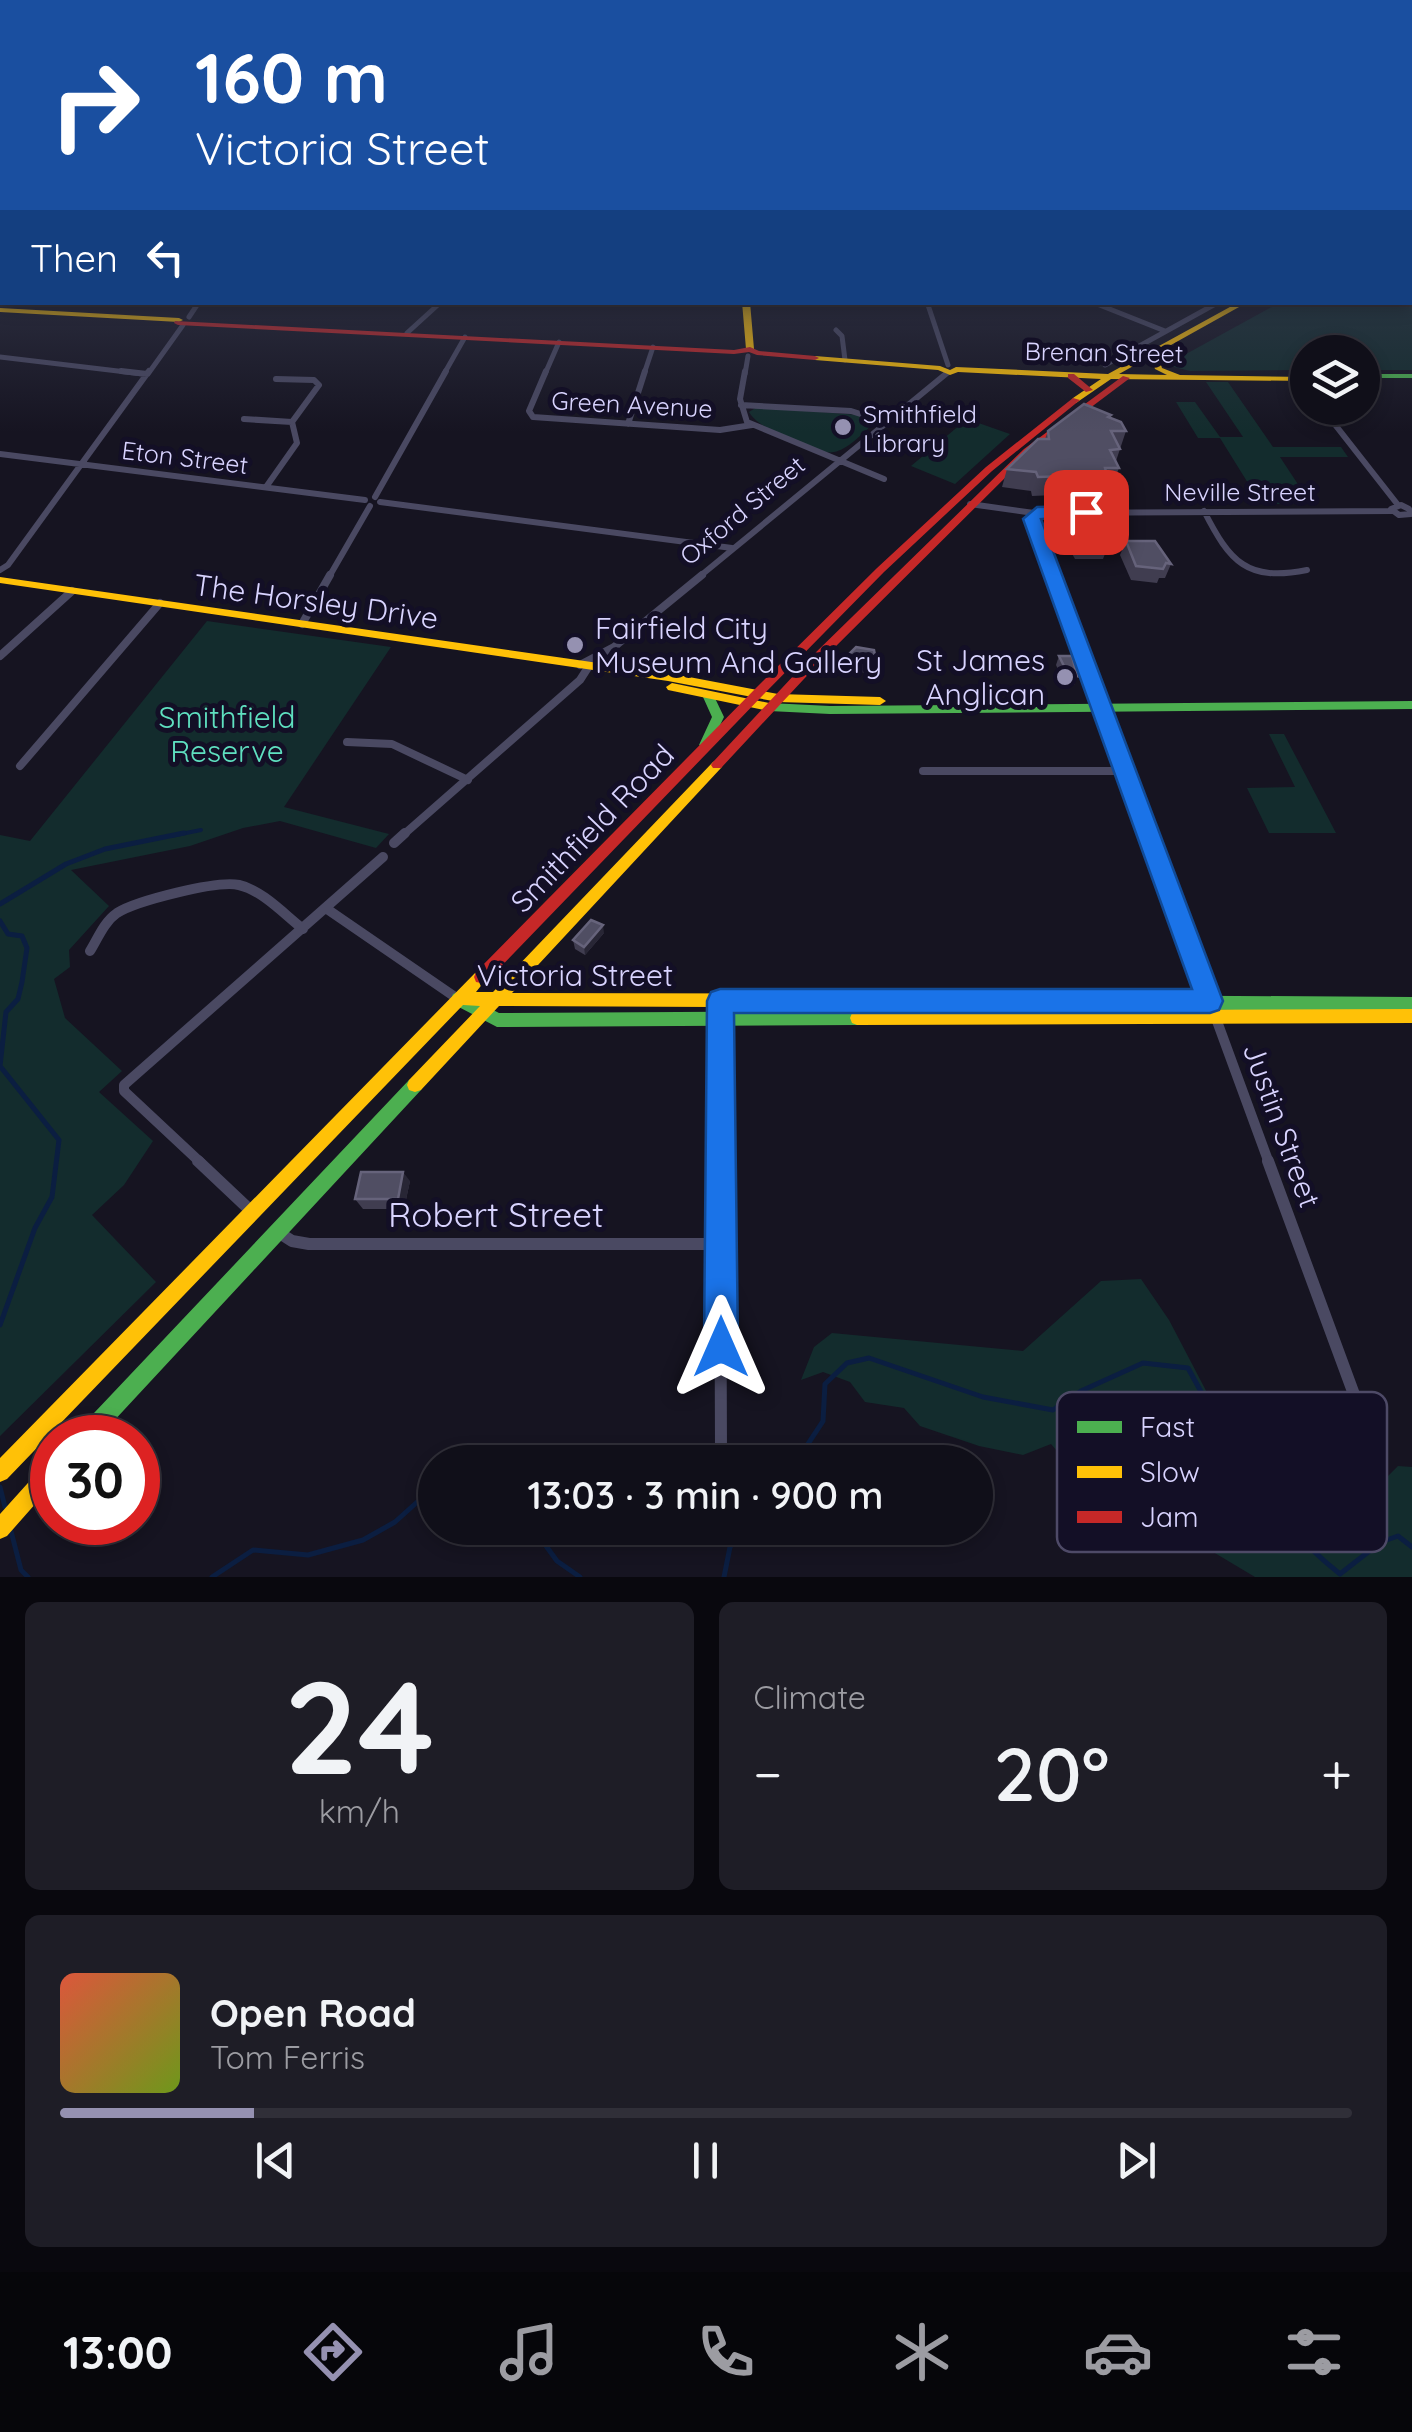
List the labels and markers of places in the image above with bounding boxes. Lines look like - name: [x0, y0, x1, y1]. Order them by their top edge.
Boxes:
- place label: Smithfield Library: [863, 398, 977, 458]
- marker: Smithfield Library: [832, 416, 854, 438]
- pin: [1044, 470, 1129, 555]
- place label: Fairfield City Museum And Gallery: [595, 609, 882, 681]
- marker: Fairfield City Museum And Gallery: [564, 634, 586, 656]
- place label: St James Anglican: [916, 641, 1045, 713]
- marker: St James Anglican: [1054, 666, 1076, 688]

